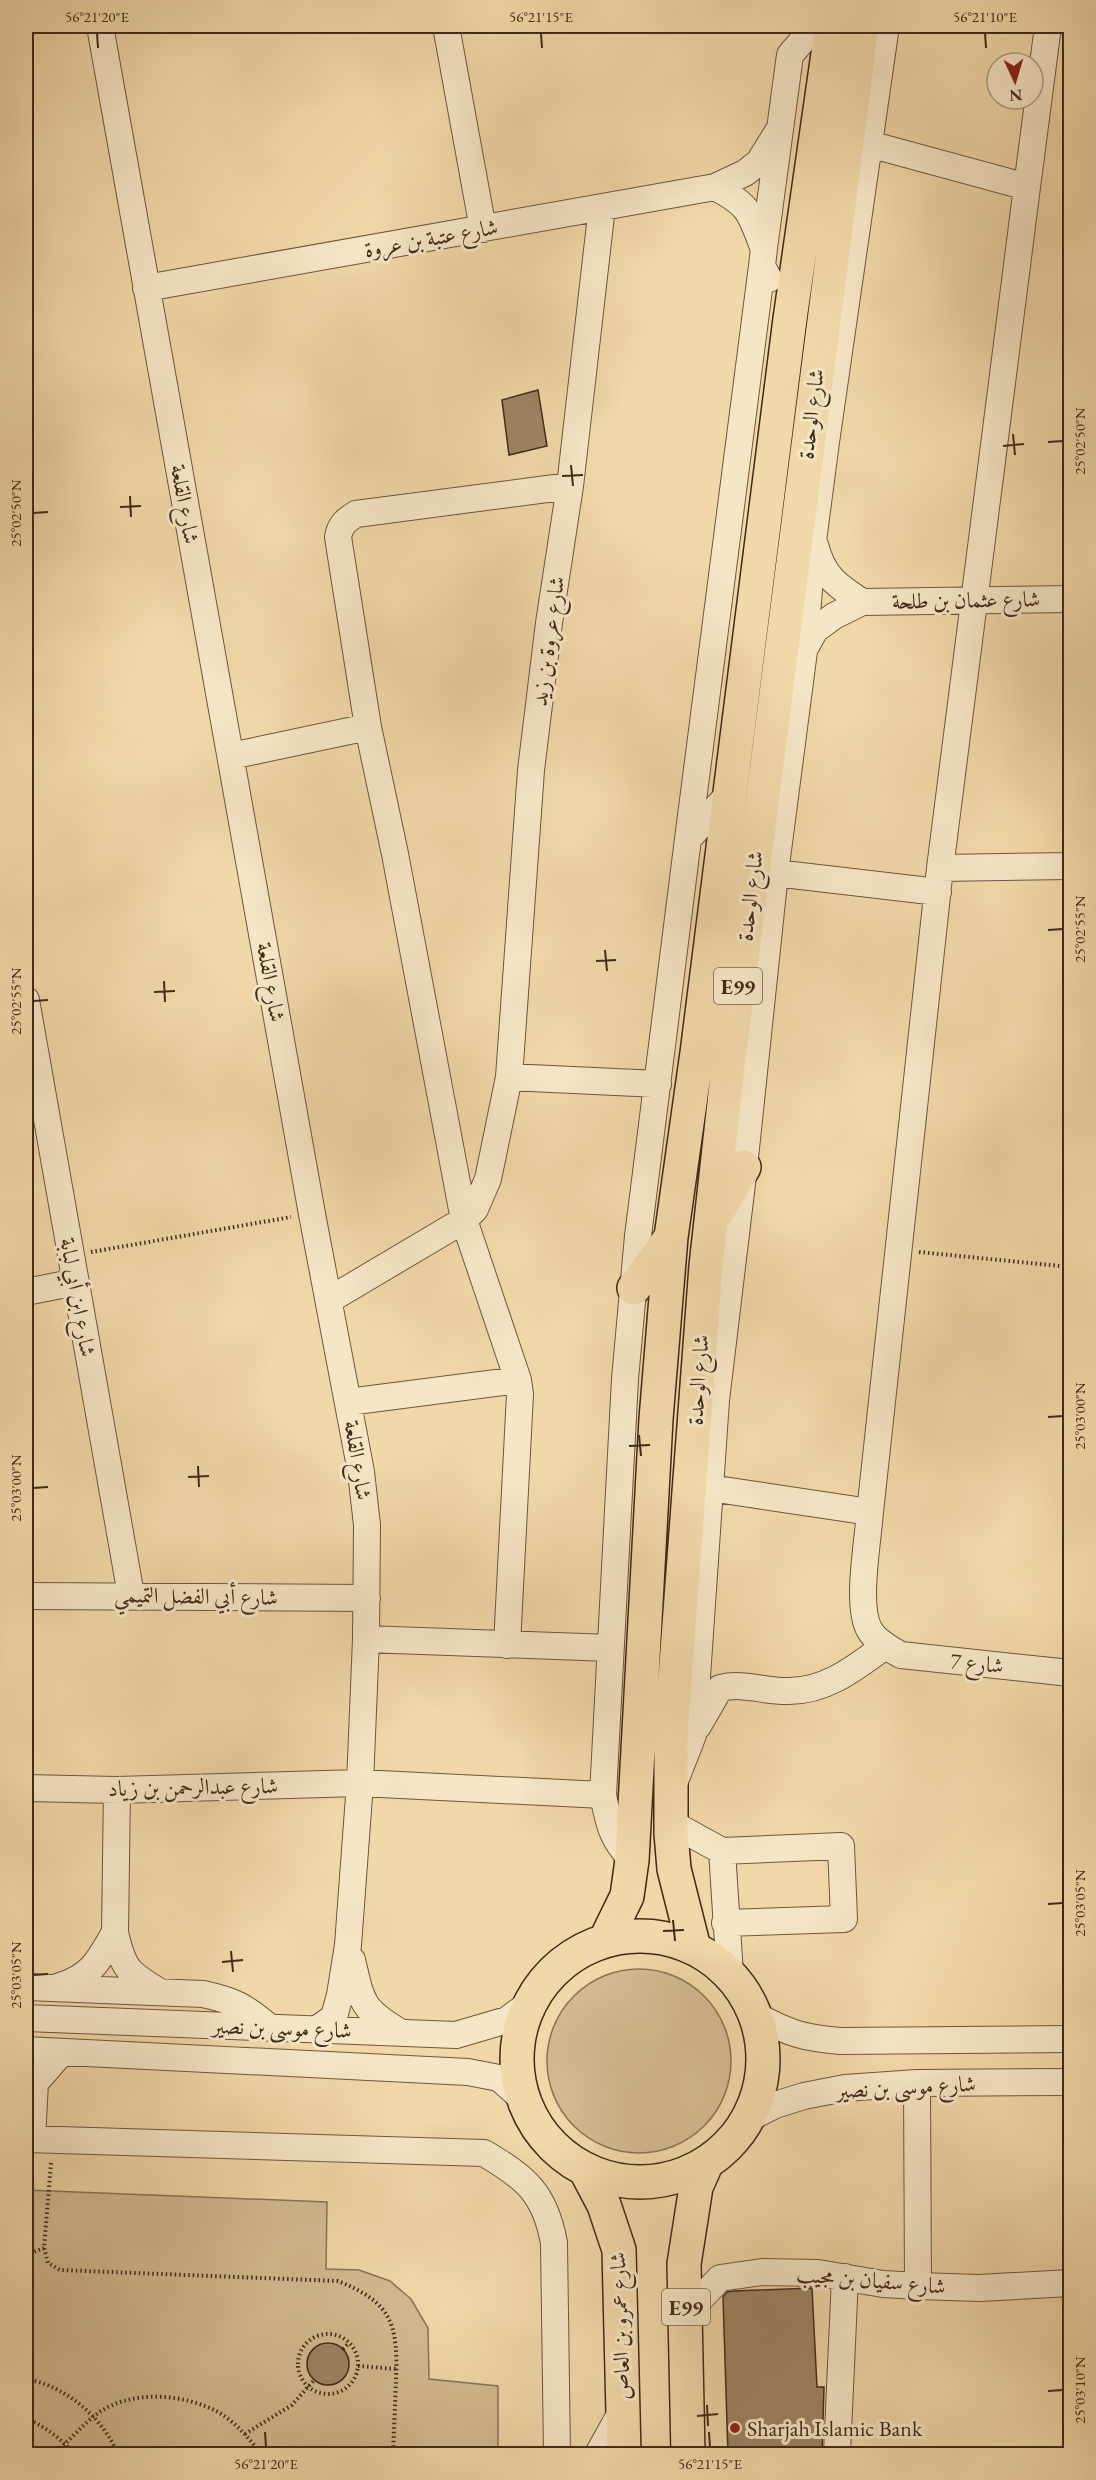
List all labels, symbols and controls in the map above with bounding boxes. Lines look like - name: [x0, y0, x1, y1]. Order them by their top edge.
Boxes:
- text: 56°21'20"E: [65, 7, 130, 26]
- text: 56°21'15"E: [509, 7, 574, 26]
- text: 56°21'10"E: [953, 7, 1018, 26]
- north arrow: [985, 51, 1045, 111]
- text: N: [1009, 85, 1023, 106]
- street label: شارع عتبة بن عروة: [362, 212, 501, 268]
- street label: شارع الوحدة: [791, 367, 835, 461]
- text: 25°02'50"N: [1070, 407, 1089, 475]
- street label: شارع القلعة: [160, 462, 206, 547]
- text: 25°02'50"N: [6, 479, 25, 547]
- street label: شارع عروة بن زيد: [525, 574, 575, 708]
- street label: شارع عثمان بن طلحة: [892, 584, 1041, 620]
- street label: شارع الوحدة: [730, 849, 774, 943]
- text: 25°02'55"N: [1070, 895, 1089, 963]
- street label: شارع القلعة: [246, 940, 292, 1025]
- text: 25°02'55"N: [6, 967, 25, 1035]
- road number: E99: [714, 968, 762, 1004]
- street label: شارع ابن أبي لبابة: [49, 1235, 104, 1360]
- street label: شارع الوحدة: [680, 1334, 720, 1426]
- text: 25°03'00"N: [1070, 1382, 1089, 1450]
- street label: شارع القلعة: [333, 1418, 379, 1503]
- text: 25°03'00"N: [6, 1454, 25, 1522]
- street label: شارع أبي الفضل التميمي: [114, 1579, 278, 1618]
- street label: شارع 7: [949, 1646, 1005, 1684]
- street label: شارع عبدالرحمن بن زياد: [108, 1771, 278, 1807]
- text: 25°03'05"N: [1070, 1869, 1089, 1937]
- text: 25°03'05"N: [6, 1941, 25, 2009]
- street label: شارع موسى بن نصير: [210, 2011, 352, 2049]
- street label: شارع موسى بن نصير: [833, 2069, 977, 2109]
- street label: شارع عمرو بن العاص: [603, 2251, 641, 2401]
- street label: شارع سفيان بن مجيب: [795, 2259, 947, 2305]
- road number: E99: [662, 2289, 710, 2325]
- text: 25°03'10"N: [1070, 2356, 1089, 2424]
- place label: Sharjah Islamic Bank: [747, 2414, 923, 2443]
- marker: Sharjah Islamic Bank: [728, 2421, 742, 2435]
- text: 56°21'20"E: [234, 2454, 299, 2473]
- text: 56°21'15"E: [678, 2454, 743, 2473]

